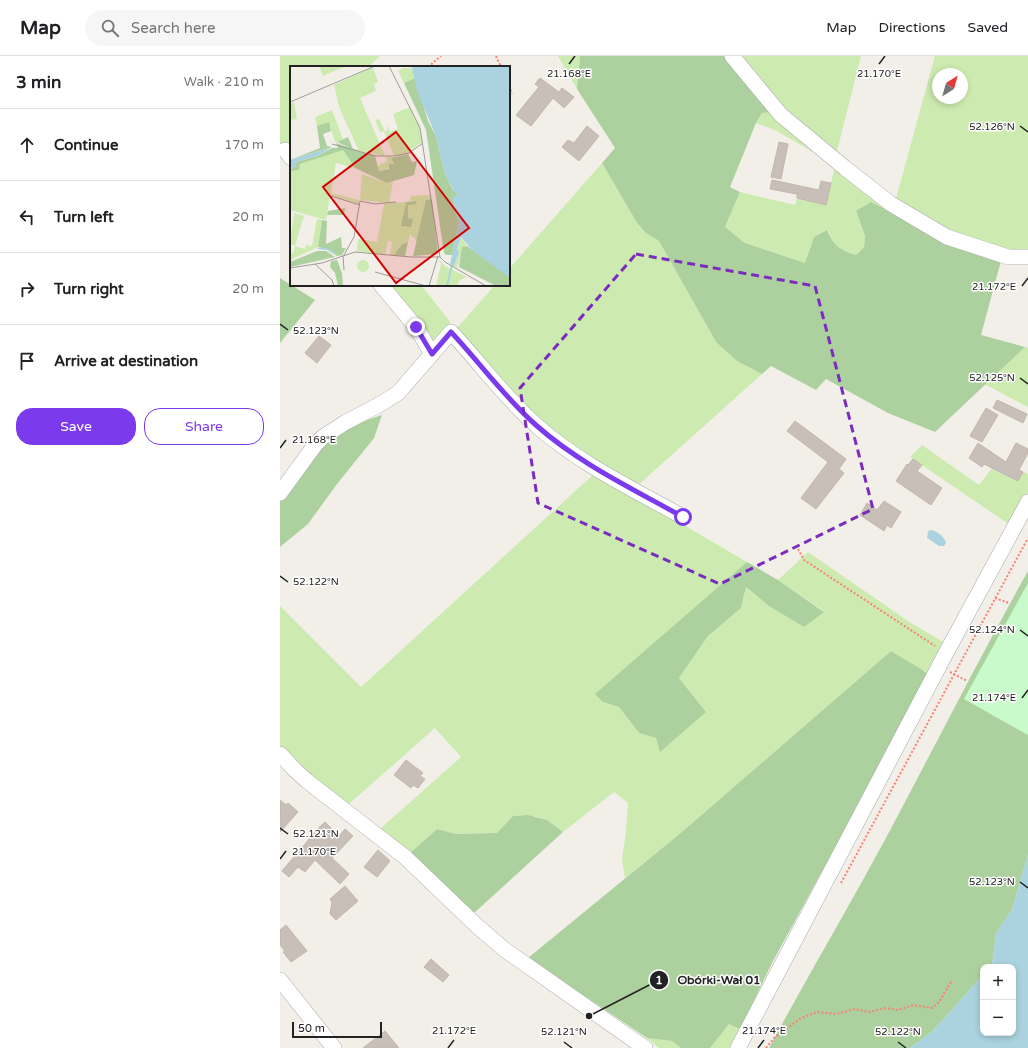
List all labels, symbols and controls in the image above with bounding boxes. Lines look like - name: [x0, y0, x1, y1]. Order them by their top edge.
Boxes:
- search box: [85, 10, 365, 46]
- text: Map: [20, 17, 61, 39]
- icon: search: [99, 17, 121, 39]
- text: Search here: [131, 19, 215, 37]
- text: Map: [826, 19, 857, 36]
- text: Directions: [879, 19, 946, 36]
- text: Saved: [968, 19, 1008, 36]
- inset map: [290, 66, 510, 286]
- text: 21.168°E: [547, 68, 591, 80]
- text: 21.170°E: [857, 68, 901, 80]
- north arrow: [932, 68, 968, 104]
- text: 3 min: [16, 72, 61, 93]
- text: Walk · 210 m: [184, 74, 264, 90]
- text: 52.126°N: [969, 121, 1015, 133]
- icon: ahead: [16, 134, 38, 156]
- text: Continue: [54, 136, 118, 154]
- text: 170 m: [224, 137, 264, 153]
- icon: left: [16, 206, 38, 228]
- text: Turn left: [54, 208, 114, 226]
- text: 20 m: [232, 209, 264, 225]
- icon: right: [16, 278, 38, 300]
- text: Turn right: [54, 280, 124, 298]
- text: 20 m: [232, 281, 264, 297]
- text: 21.172°E: [972, 281, 1016, 293]
- route end: [407, 318, 425, 336]
- text: 52.123°N: [293, 325, 339, 337]
- icon: arrive: [16, 350, 38, 372]
- text: Arrive at destination: [54, 352, 198, 370]
- text: 52.125°N: [969, 372, 1015, 384]
- button: Save: [16, 408, 136, 445]
- button: Share: [144, 408, 264, 445]
- text: 21.168°E: [292, 434, 336, 446]
- route start: [674, 508, 692, 526]
- text: 52.122°N: [293, 576, 339, 588]
- text: 52.124°N: [969, 624, 1015, 636]
- text: 21.174°E: [972, 692, 1016, 704]
- text: 52.121°N: [293, 828, 339, 840]
- text: 21.170°E: [292, 846, 336, 858]
- text: 52.123°N: [969, 876, 1015, 888]
- map controls: [980, 964, 1016, 1036]
- button: +: [980, 964, 1016, 1000]
- callout: Obórki-Wał 01: [649, 968, 768, 992]
- text: 1: [655, 973, 663, 987]
- text: Obórki-Wał 01: [677, 973, 761, 987]
- button: −: [980, 1000, 1016, 1036]
- scale bar: [292, 1020, 382, 1039]
- text: 50 m: [298, 1022, 325, 1035]
- text: 21.172°E: [432, 1025, 476, 1037]
- text: 21.174°E: [742, 1025, 786, 1037]
- text: 52.121°N: [541, 1026, 587, 1038]
- text: 52.122°N: [875, 1026, 921, 1038]

